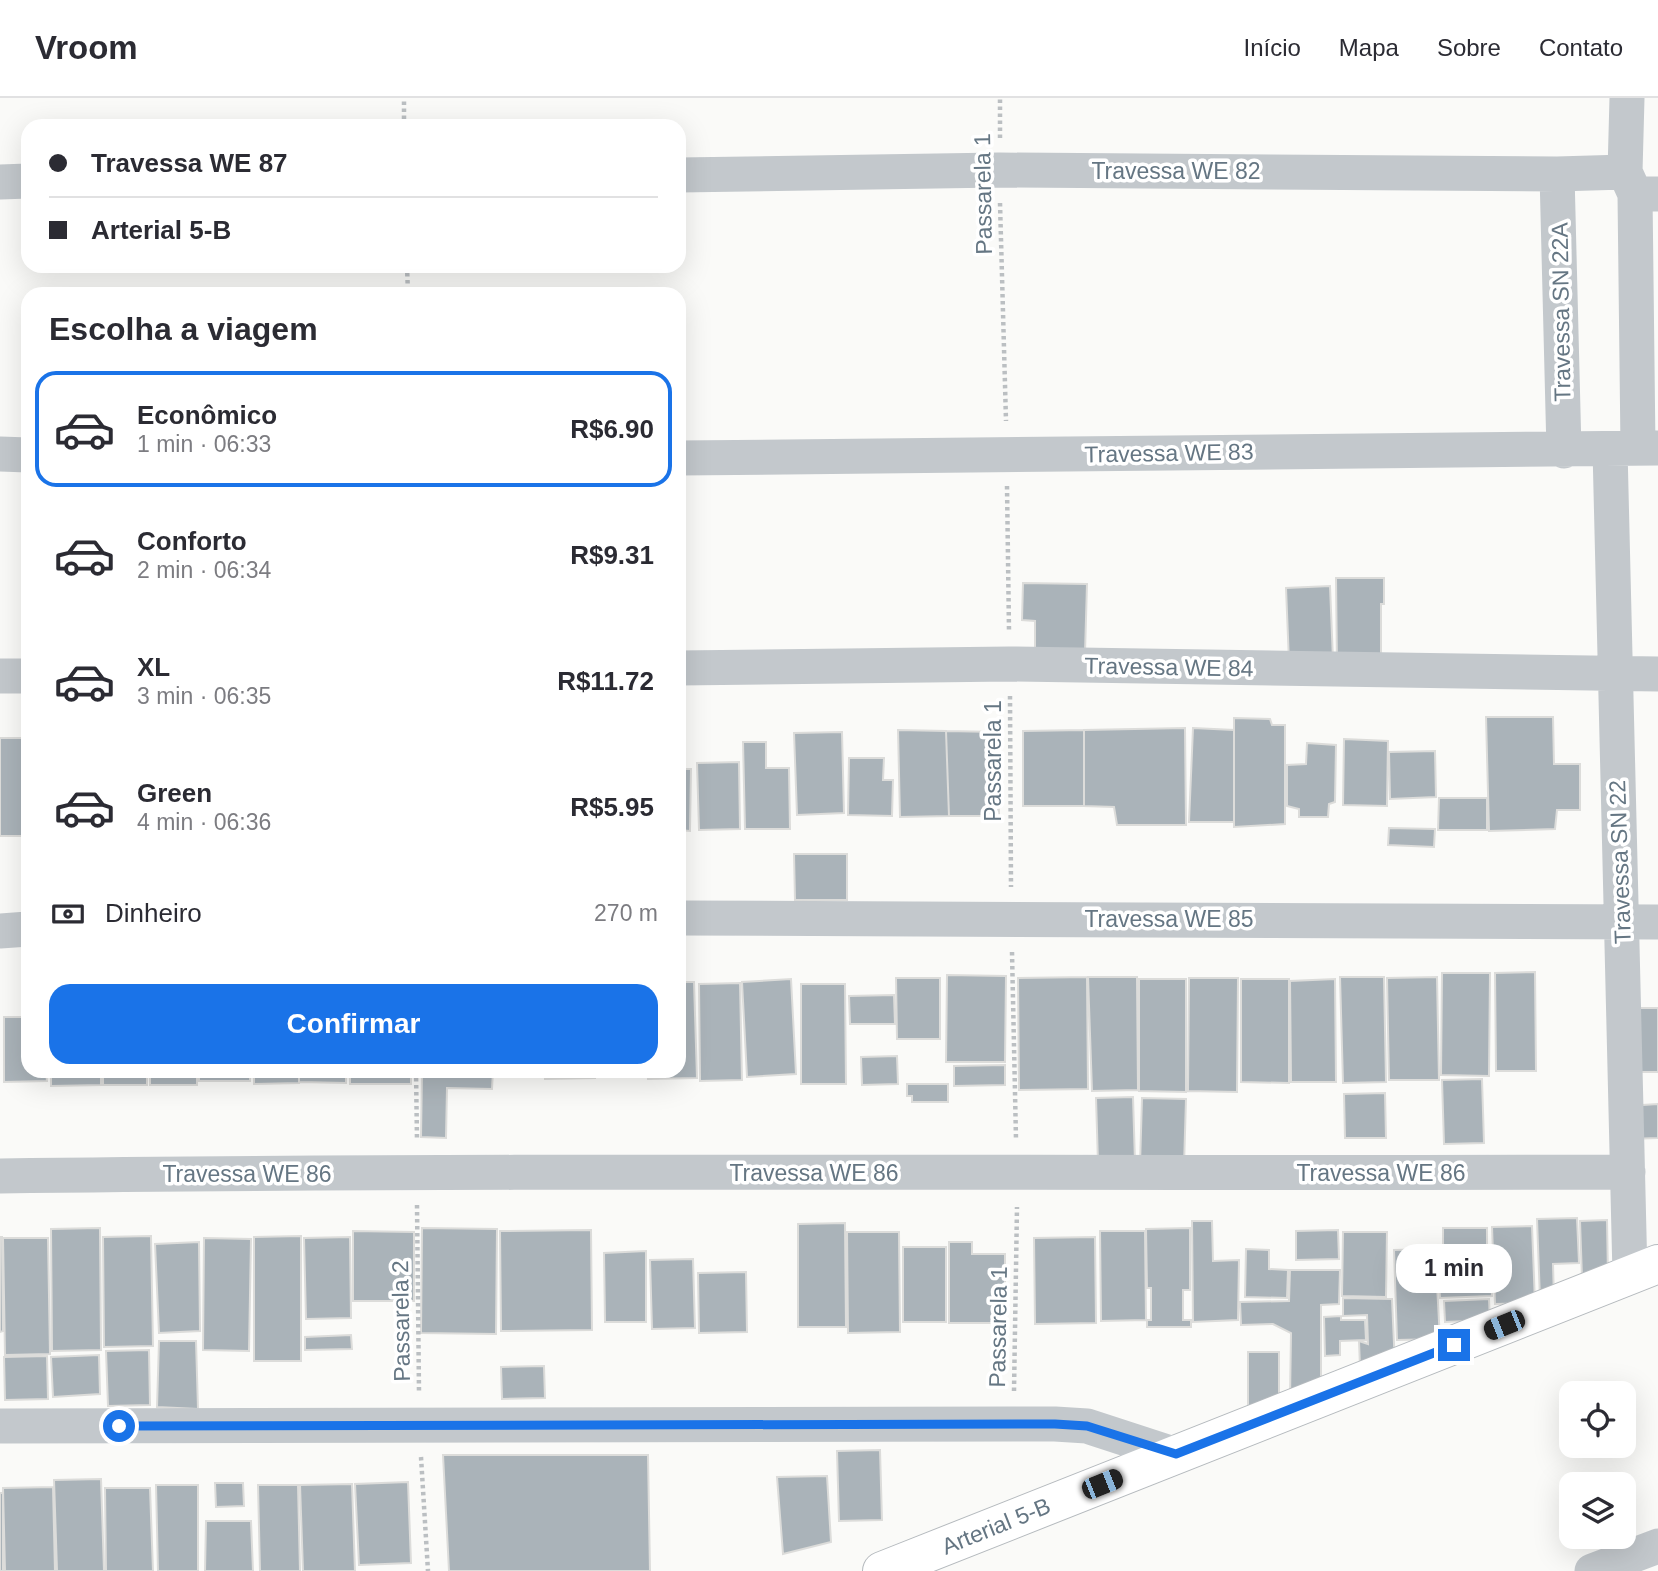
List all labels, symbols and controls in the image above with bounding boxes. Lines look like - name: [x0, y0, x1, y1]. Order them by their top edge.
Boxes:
- text: Vroom: [35, 29, 138, 66]
- text: Início: [1243, 34, 1301, 61]
- text: Mapa: [1339, 34, 1399, 61]
- text: Sobre: [1437, 34, 1501, 61]
- text: Contato: [1539, 34, 1623, 61]
- street label: Passarela 1: [969, 133, 997, 255]
- text: Travessa WE 87: [91, 148, 288, 178]
- street label: Travessa WE 82: [1091, 158, 1261, 184]
- text: Arterial 5-B: [91, 215, 231, 245]
- street label: Travessa SN 22A: [1546, 221, 1576, 402]
- text: Escolha a viagem: [49, 311, 318, 347]
- icon: car: [53, 398, 116, 461]
- text: Econômico: [137, 400, 277, 430]
- text: R$6.90: [570, 414, 654, 444]
- text: 1 min · 06:33: [137, 431, 271, 457]
- street label: Travessa WE 83: [1084, 439, 1254, 467]
- icon: car: [53, 524, 116, 587]
- text: Conforto: [137, 526, 247, 556]
- text: R$9.31: [570, 540, 654, 570]
- text: 2 min · 06:34: [137, 557, 271, 583]
- icon: car: [53, 650, 116, 713]
- text: XL: [137, 652, 170, 682]
- street label: Travessa WE 84: [1084, 653, 1254, 681]
- text: R$11.72: [557, 666, 654, 696]
- text: 3 min · 06:35: [137, 683, 271, 709]
- street label: Passarela 1: [980, 700, 1006, 822]
- icon: car: [53, 776, 116, 839]
- text: Green: [137, 778, 212, 808]
- street label: Travessa SN 22: [1604, 780, 1636, 944]
- text: R$5.95: [570, 792, 654, 822]
- text: 4 min · 06:36: [137, 809, 271, 835]
- icon: cash: [49, 895, 87, 933]
- text: Dinheiro: [105, 898, 202, 928]
- text: 270 m: [594, 900, 658, 926]
- street label: Travessa WE 85: [1084, 906, 1254, 932]
- button: Confirmar: [49, 984, 658, 1064]
- street label: Travessa WE 86: [729, 1160, 899, 1186]
- street label: Travessa WE 86: [1296, 1160, 1466, 1186]
- street label: Travessa WE 86: [162, 1161, 332, 1187]
- callout: 1 min: [1396, 1244, 1512, 1292]
- text: 1 min: [1424, 1255, 1484, 1281]
- street label: Passarela 2: [387, 1260, 415, 1382]
- street label: Passarela 1: [984, 1266, 1012, 1388]
- car: [1481, 1307, 1528, 1343]
- route end: [1438, 1329, 1470, 1361]
- map controls: [1559, 1381, 1636, 1549]
- button: locate: [1559, 1381, 1636, 1458]
- route start: [103, 1410, 135, 1442]
- car: [1079, 1466, 1126, 1502]
- button: layers: [1559, 1472, 1636, 1549]
- street label: Arterial 5-B: [938, 1492, 1054, 1560]

